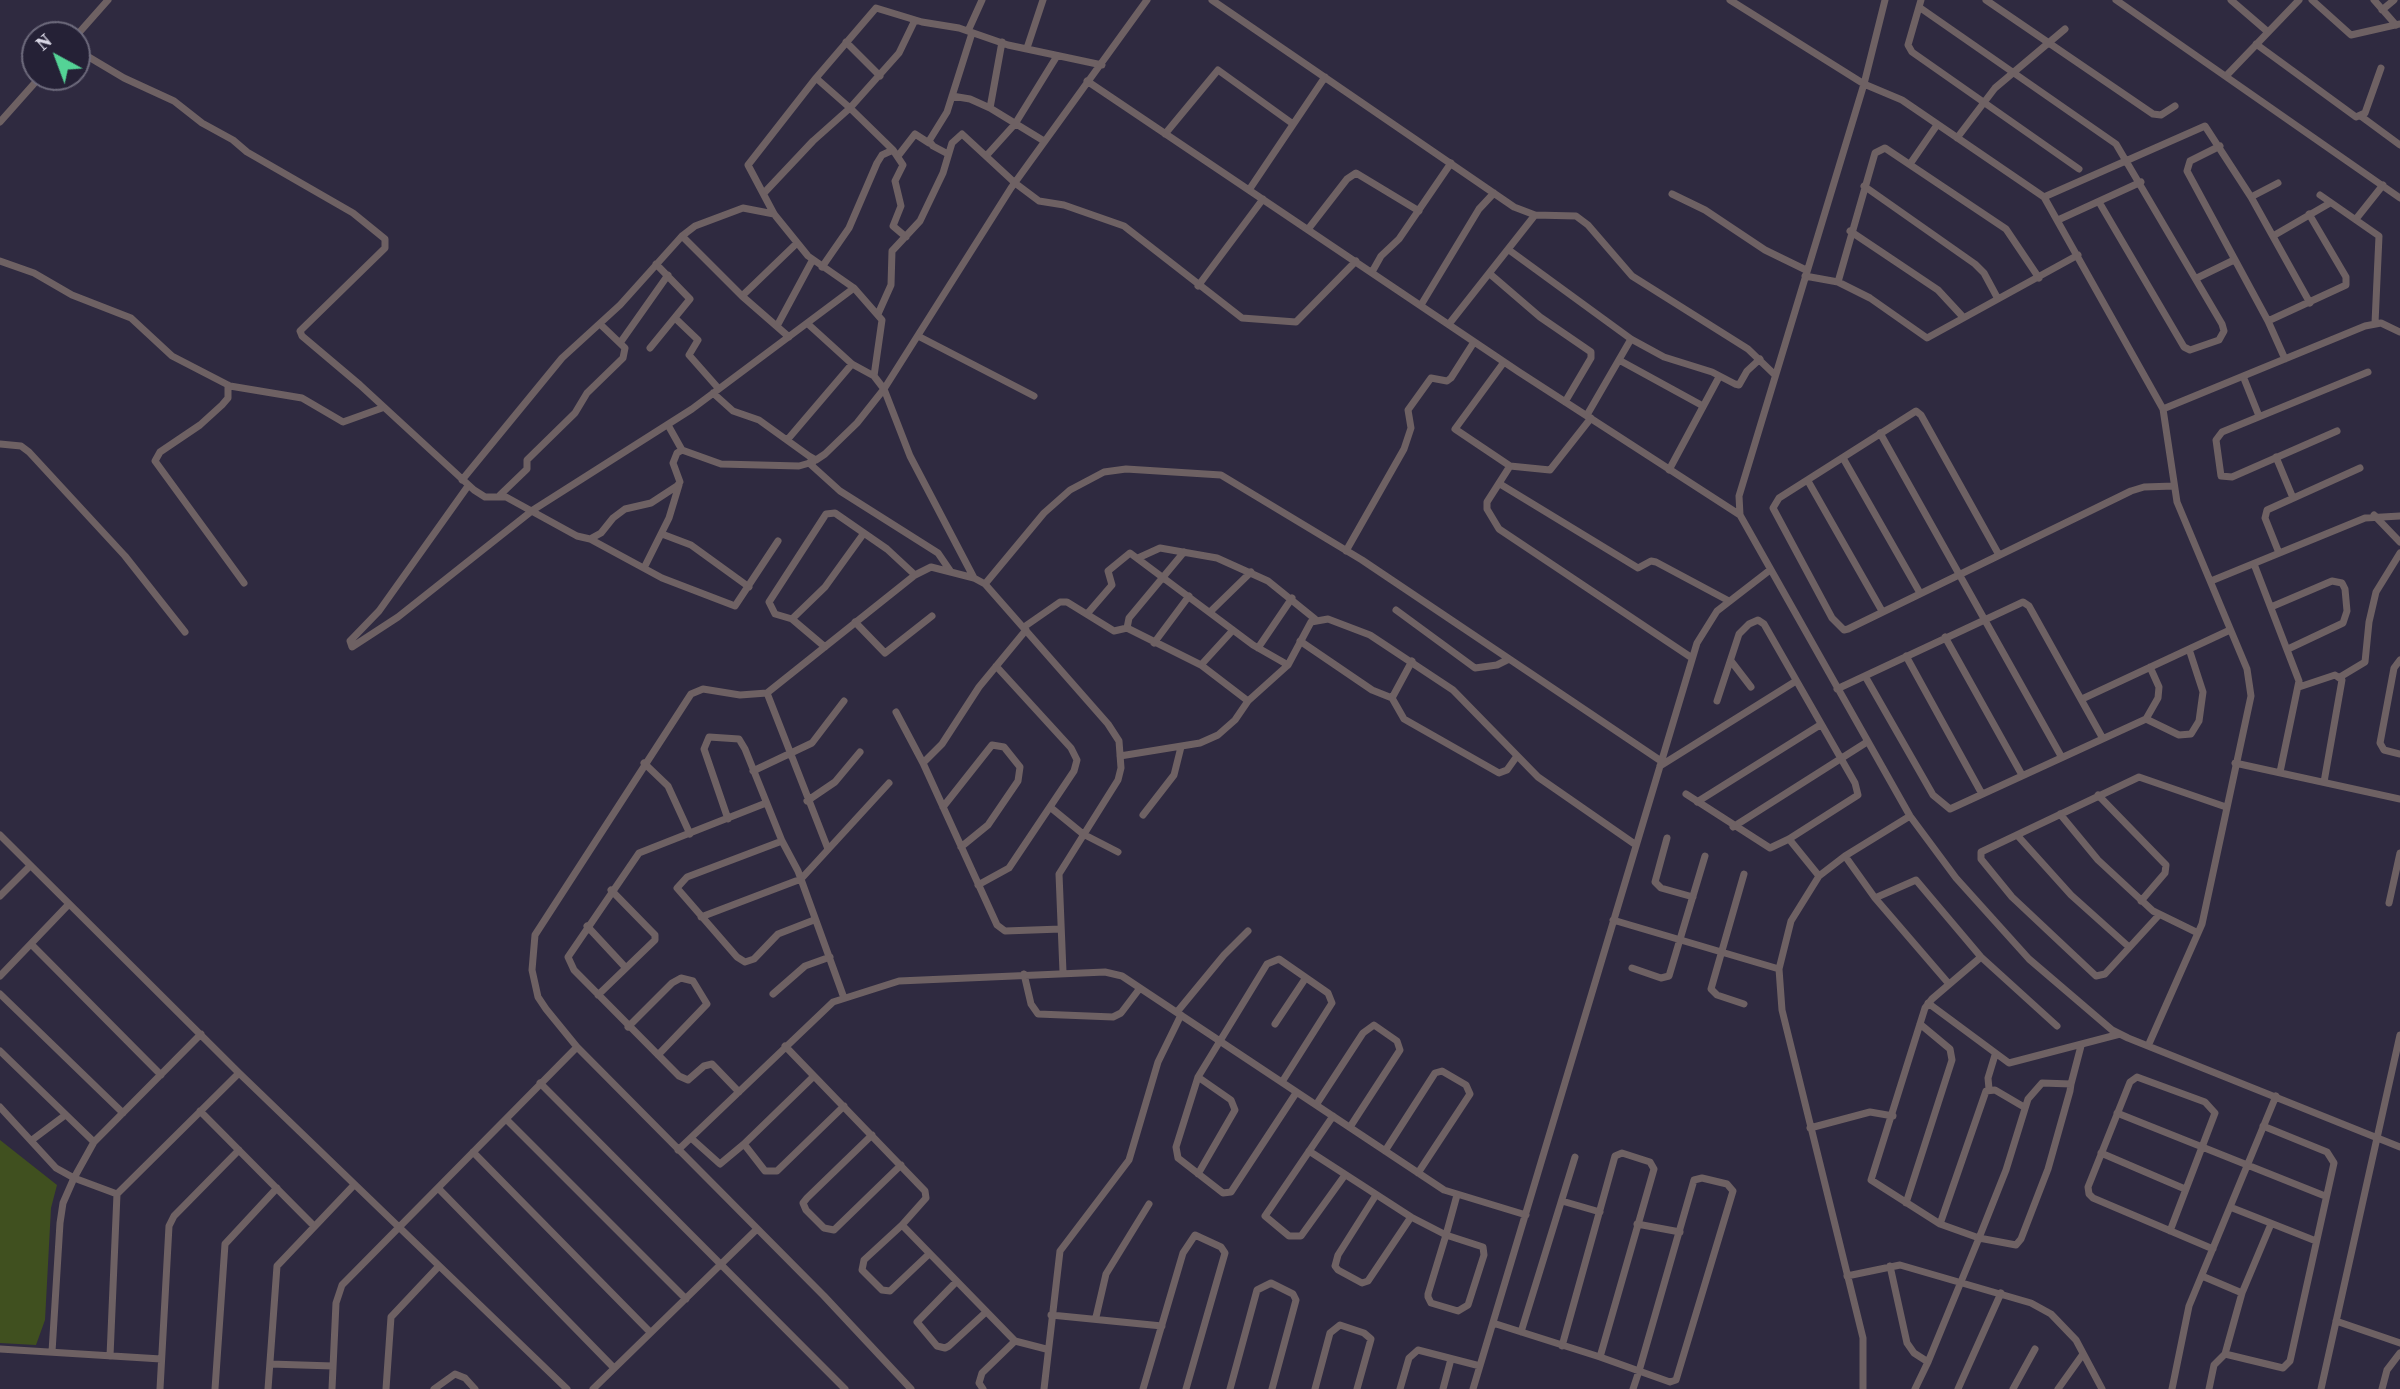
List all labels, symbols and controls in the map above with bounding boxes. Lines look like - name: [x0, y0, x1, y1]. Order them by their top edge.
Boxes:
- north arrow: [21, 21, 91, 91]
- text: N: [30, 27, 57, 56]

